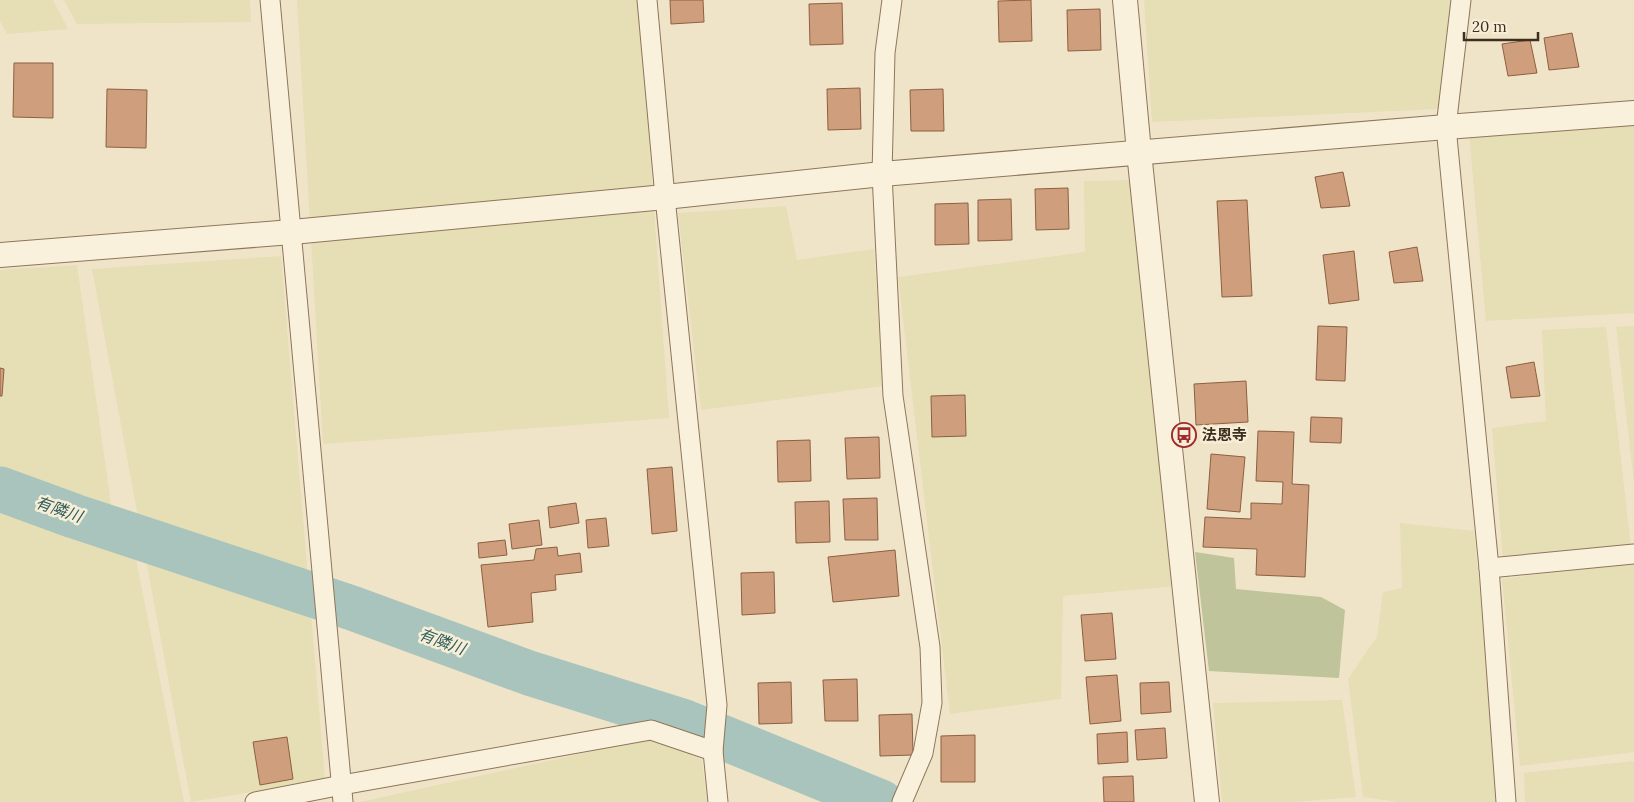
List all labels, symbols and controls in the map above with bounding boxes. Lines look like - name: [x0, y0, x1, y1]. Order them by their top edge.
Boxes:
- scale bar: [1464, 10, 1538, 42]
- text: 20 m: [1472, 17, 1507, 36]
- bus stop icon: 法恩寺: [1171, 422, 1197, 448]
- place label: 法恩寺: [1202, 425, 1247, 444]
- water label: 有隣川: [33, 492, 87, 527]
- water label: 有隣川: [416, 623, 470, 659]

